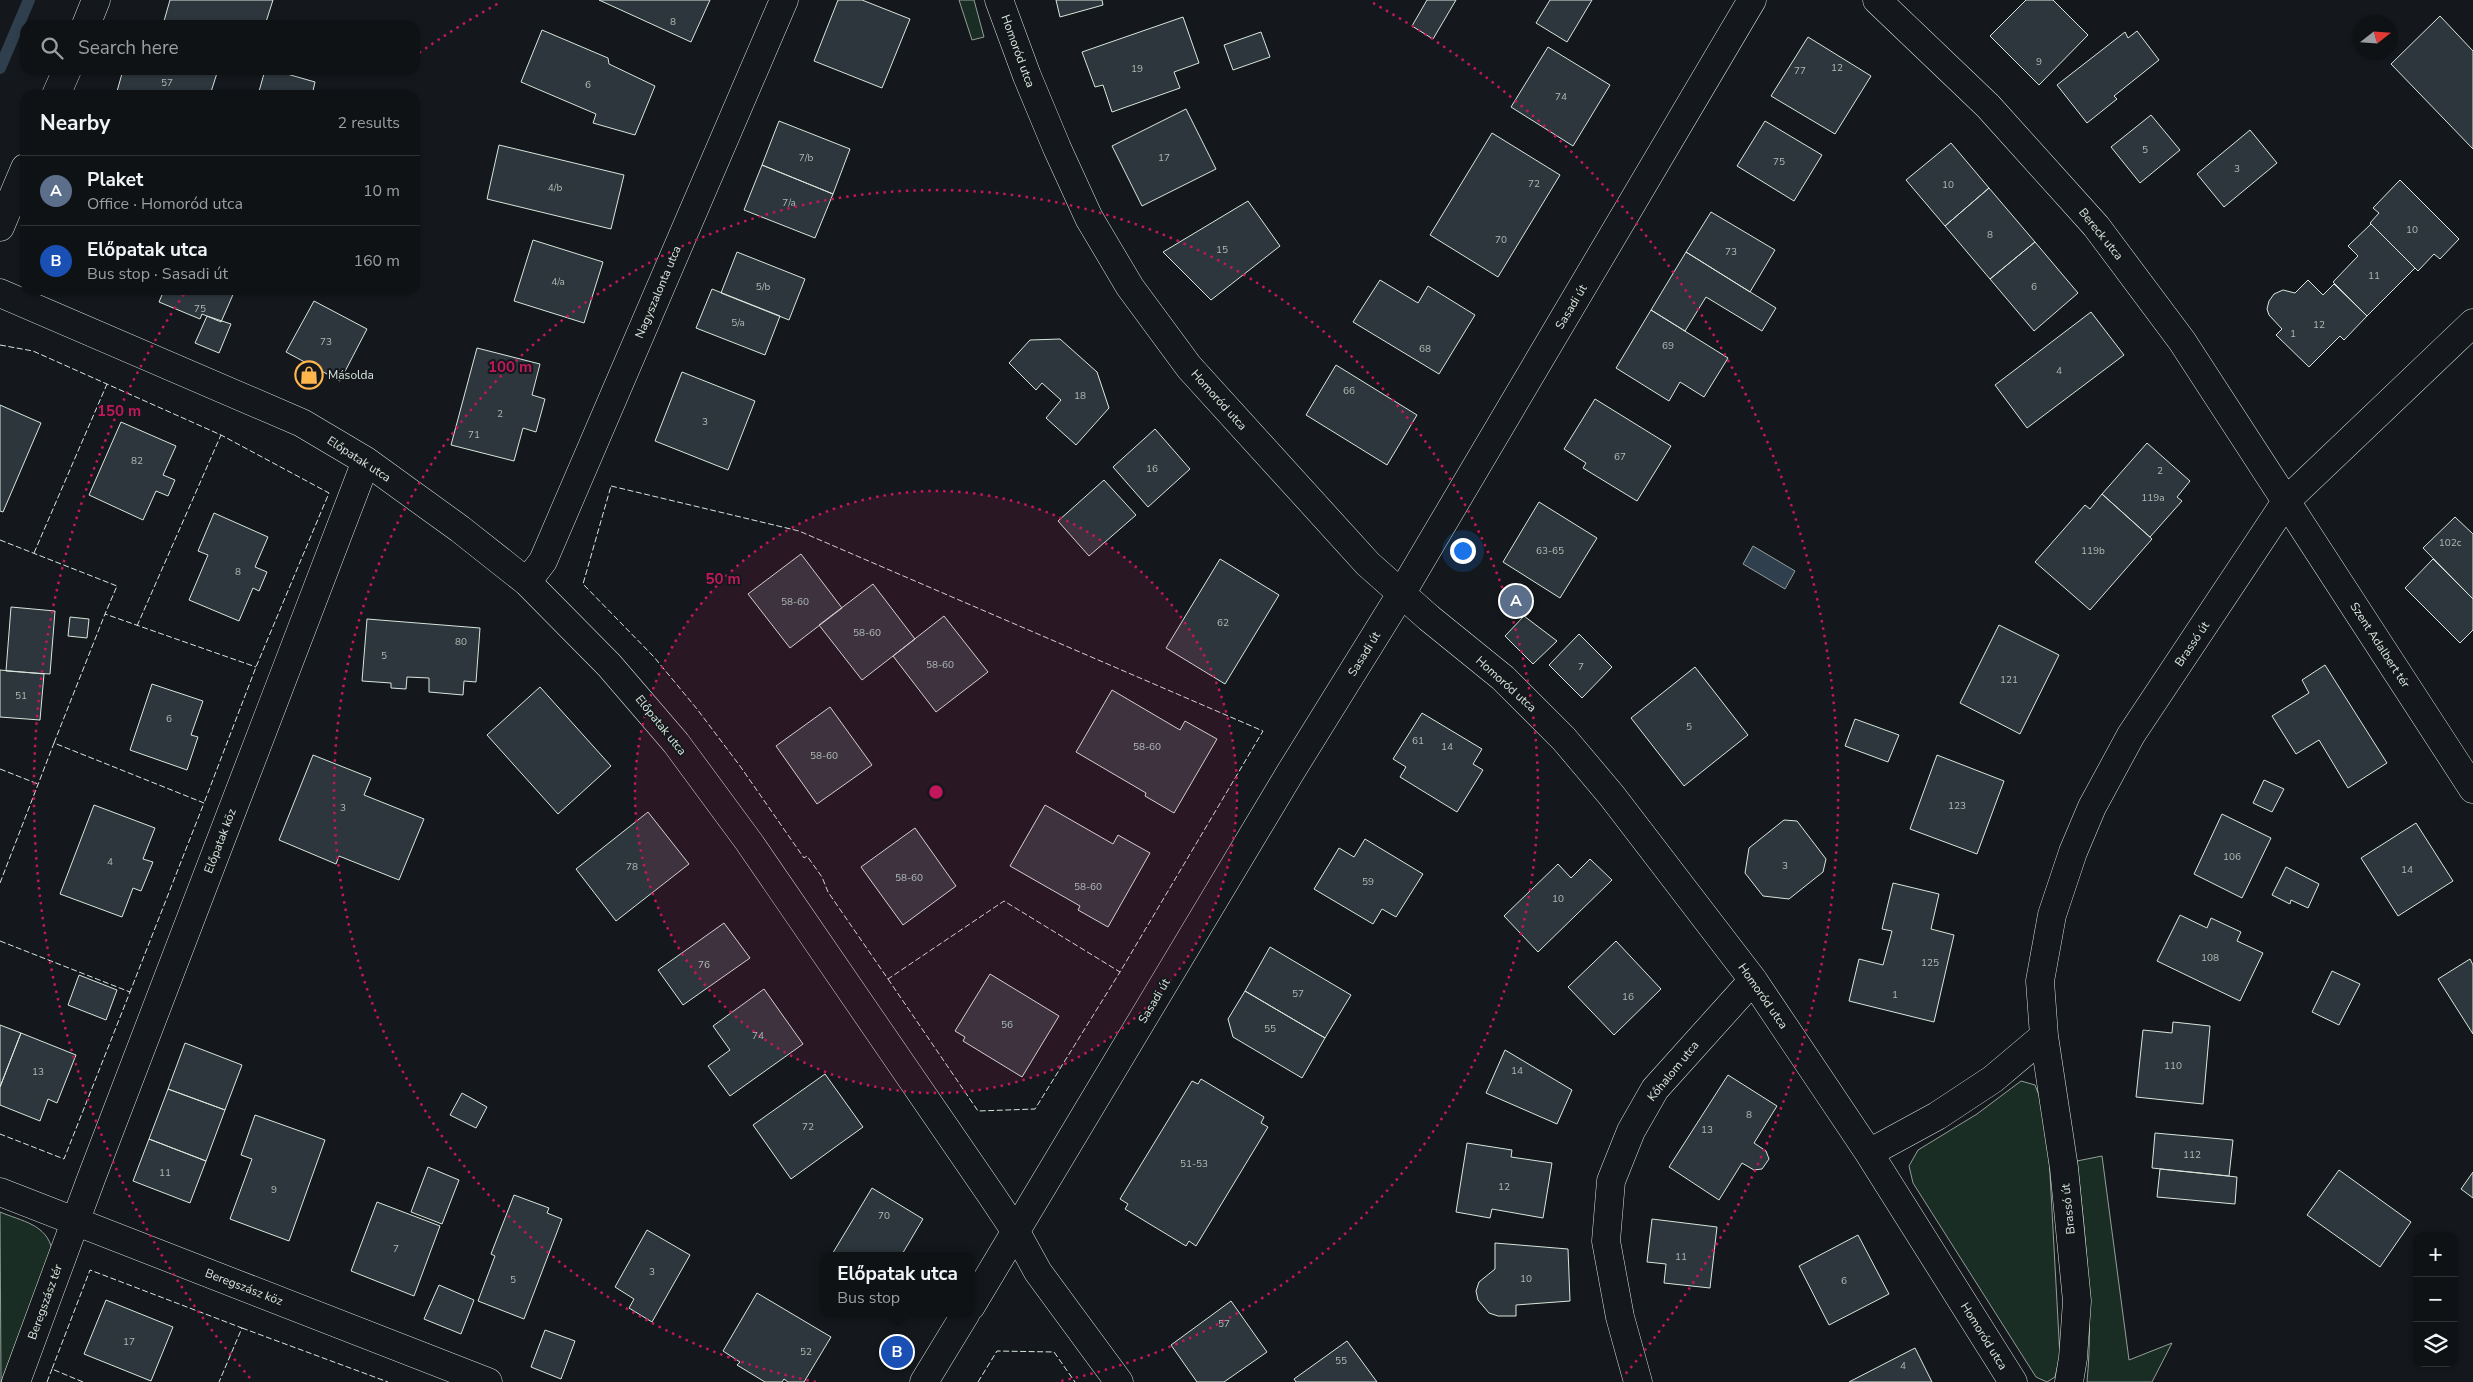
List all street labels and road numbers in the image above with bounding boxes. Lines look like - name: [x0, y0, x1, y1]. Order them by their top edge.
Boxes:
- street label: Homoród utca: [997, 12, 1039, 90]
- street label: Bereck utca: [2075, 205, 2127, 263]
- street label: Nagyszalonta utca: [631, 243, 685, 341]
- street label: Sasadi út: [1551, 281, 1591, 332]
- street label: Homoród utca: [1187, 366, 1251, 434]
- street label: Előpatak utca: [324, 432, 394, 486]
- street label: Szent Adalbert tér: [2346, 599, 2414, 691]
- street label: Brassó út: [2171, 618, 2213, 670]
- street label: Sasadi út: [1344, 628, 1384, 679]
- street label: Homoród utca: [1472, 652, 1540, 716]
- street label: Előpatak utca: [632, 692, 690, 758]
- street label: Előpatak köz: [200, 806, 240, 876]
- street label: Homoród utca: [1735, 960, 1791, 1032]
- street label: Sasadi út: [1134, 975, 1174, 1026]
- street label: Kőhalom utca: [1644, 1037, 1702, 1105]
- street label: Brassó út: [2057, 1182, 2079, 1235]
- street label: Beregszász tér: [24, 1262, 66, 1342]
- street label: Beregszász köz: [203, 1265, 286, 1309]
- street label: Homoród utca: [1957, 1299, 2011, 1373]

